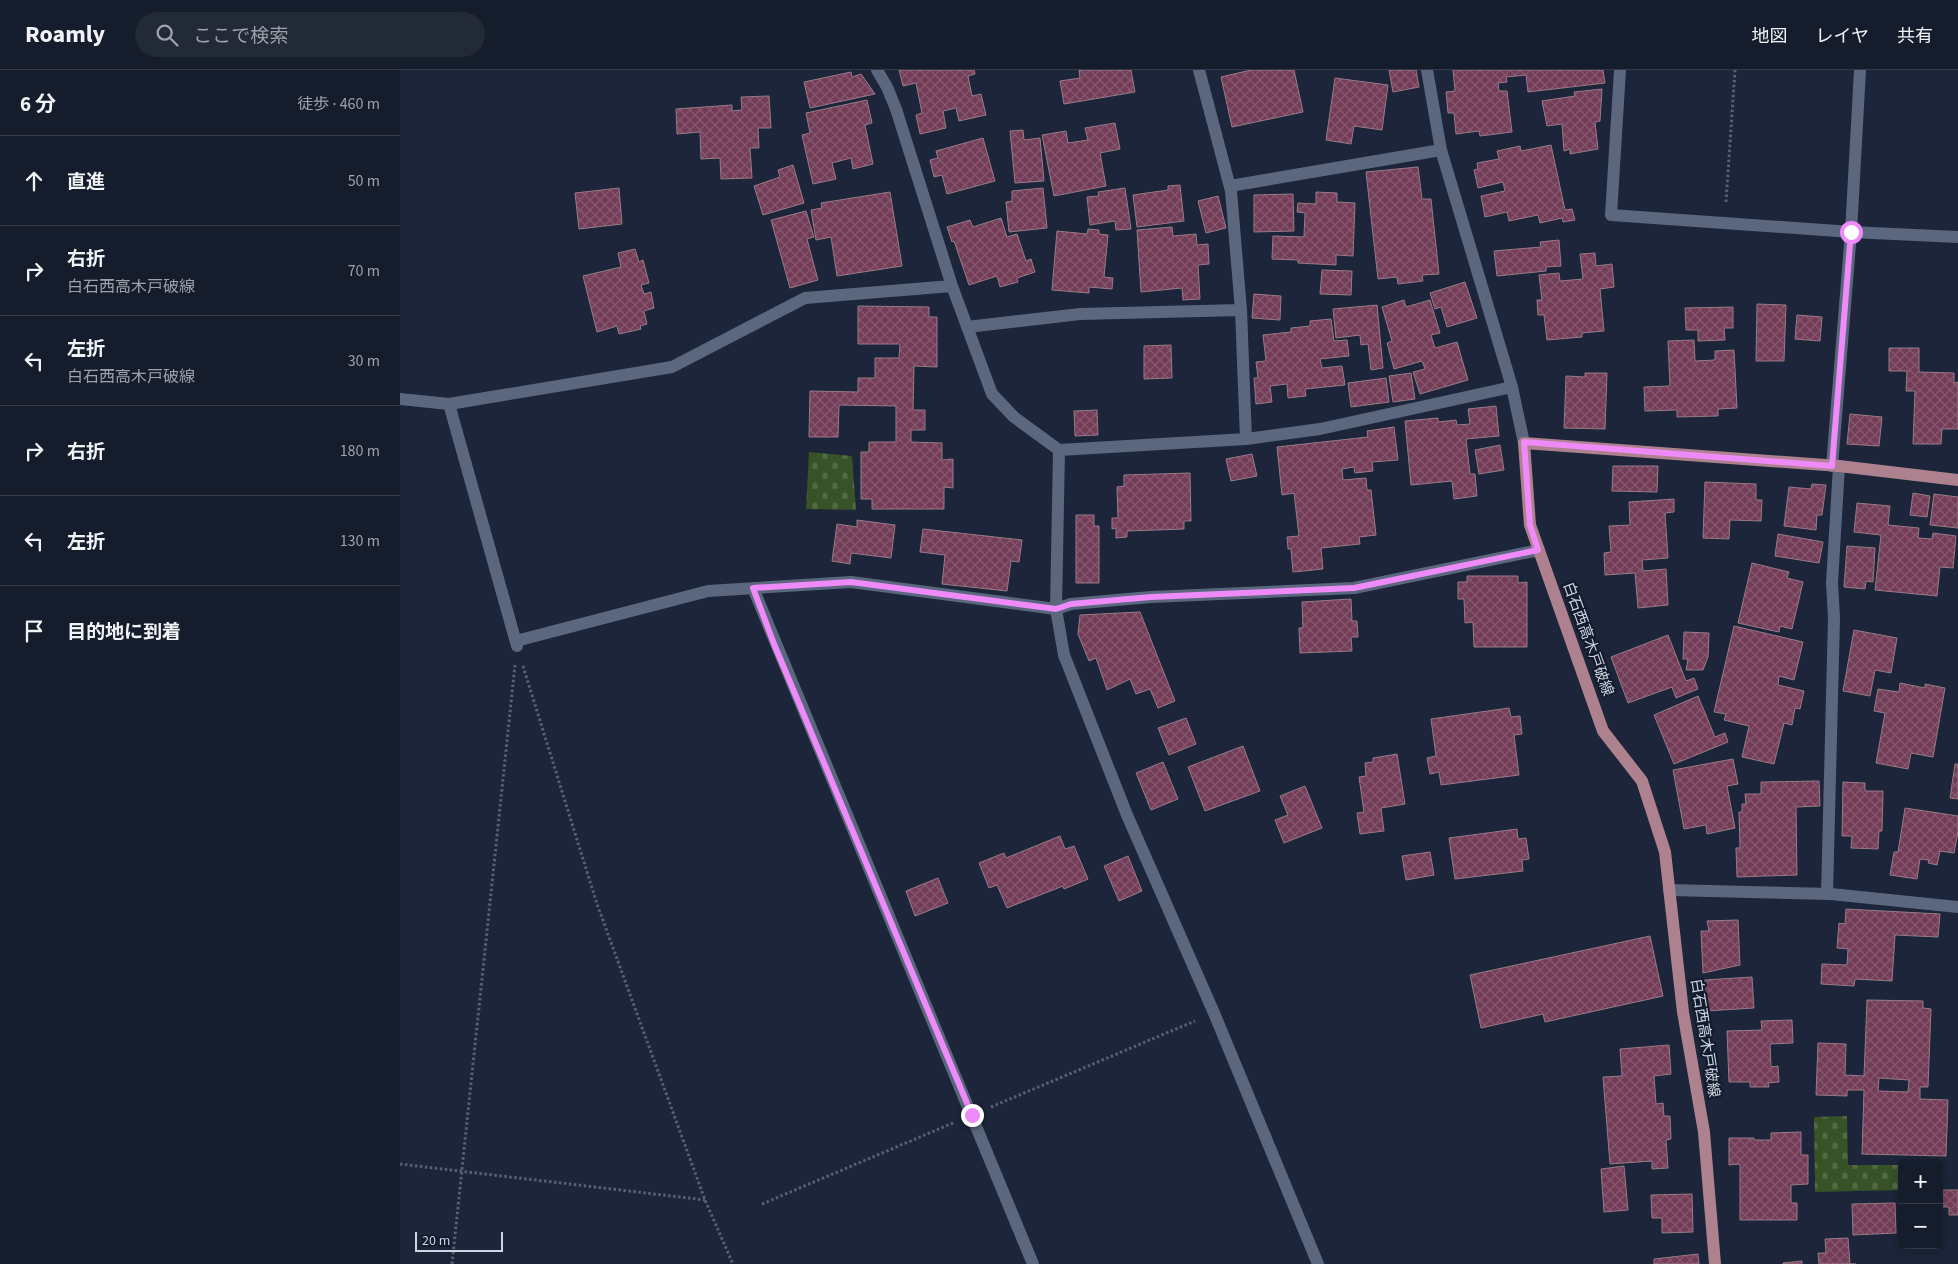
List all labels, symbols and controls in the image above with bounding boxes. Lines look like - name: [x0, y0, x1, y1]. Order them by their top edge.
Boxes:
- search box: [135, 12, 485, 57]
- text: Roamly: [25, 17, 105, 52]
- icon: search: [153, 21, 181, 49]
- text: ここで検索: [193, 23, 288, 50]
- text: 地図: [1752, 24, 1788, 49]
- text: レイヤ: [1816, 24, 1869, 49]
- text: 共有: [1897, 24, 1933, 49]
- text: 6 分: [20, 89, 56, 119]
- text: 徒歩 · 460 m: [297, 93, 380, 115]
- icon: ahead: [20, 167, 48, 195]
- text: 直進: [67, 169, 105, 196]
- text: 50 m: [348, 170, 380, 192]
- route start: [1840, 221, 1863, 244]
- text: 右折: [67, 246, 105, 273]
- icon: right: [20, 257, 48, 285]
- text: 70 m: [348, 260, 380, 282]
- text: 白石西高木戸破線: [67, 276, 195, 298]
- text: 左折: [67, 336, 105, 363]
- icon: left: [20, 347, 48, 375]
- text: 30 m: [348, 350, 380, 372]
- text: 白石西高木戸破線: [67, 366, 195, 388]
- icon: right: [20, 437, 48, 465]
- text: 右折: [67, 439, 105, 466]
- text: 180 m: [340, 440, 380, 462]
- icon: left: [20, 527, 48, 555]
- text: 左折: [67, 529, 105, 556]
- text: 130 m: [340, 530, 380, 552]
- street label: 白石西高木戸破線: [1558, 579, 1618, 699]
- icon: arrive: [20, 617, 48, 645]
- text: 目的地に到着: [67, 619, 181, 646]
- street label: 白石西高木戸破線: [1685, 977, 1725, 1099]
- route end: [961, 1104, 984, 1127]
- map controls: [1898, 1159, 1943, 1249]
- button: +: [1898, 1159, 1943, 1204]
- button: −: [1898, 1204, 1943, 1249]
- scale bar: [415, 1229, 502, 1252]
- text: 20 m: [422, 1231, 450, 1251]

